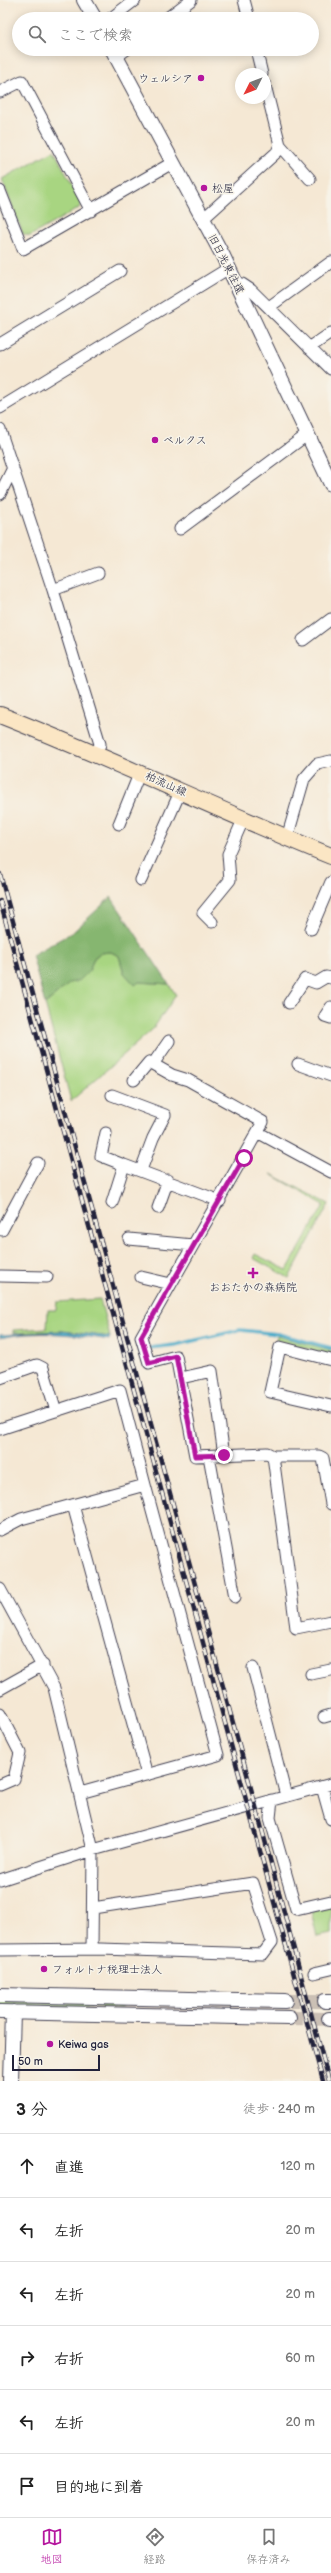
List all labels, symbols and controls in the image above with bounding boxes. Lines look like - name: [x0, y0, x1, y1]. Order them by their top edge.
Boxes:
- search box: [12, 12, 319, 56]
- icon: search: [26, 23, 48, 45]
- text: ここで検索: [58, 26, 133, 45]
- north arrow: [235, 68, 271, 104]
- place label: ウェルシア: [138, 72, 193, 85]
- marker: ウェルシア: [196, 73, 206, 83]
- place label: 松屋: [212, 182, 234, 195]
- marker: 松屋: [199, 183, 209, 193]
- street label: 旧日光東往還: [205, 232, 247, 296]
- place label: ベルクス: [163, 434, 207, 447]
- marker: ベルクス: [150, 435, 160, 445]
- street label: 柏流山線: [143, 769, 189, 799]
- route start: [235, 1149, 253, 1167]
- marker: おおたかの森病院: [247, 1267, 259, 1279]
- place label: おおたかの森病院: [209, 1281, 297, 1294]
- route end: [215, 1446, 233, 1464]
- place label: フォルトナ税理士法人: [52, 1963, 162, 1976]
- marker: フォルトナ税理士法人: [39, 1964, 49, 1974]
- place label: Keiwa gas: [58, 2038, 109, 2051]
- marker: Keiwa gas: [45, 2039, 55, 2049]
- scale bar: [12, 2053, 100, 2072]
- text: 50 m: [18, 2055, 43, 2068]
- text: 3 分: [16, 2100, 48, 2120]
- text: 徒歩 · 240 m: [243, 2101, 315, 2117]
- icon: ahead: [16, 2155, 38, 2177]
- text: 直進: [54, 2158, 84, 2177]
- text: 120 m: [280, 2158, 315, 2174]
- icon: left: [16, 2219, 38, 2241]
- text: 左折: [54, 2222, 84, 2241]
- text: 20 m: [285, 2222, 315, 2238]
- icon: left: [16, 2283, 38, 2305]
- text: 左折: [54, 2286, 84, 2305]
- text: 20 m: [285, 2286, 315, 2302]
- icon: right: [16, 2347, 38, 2369]
- text: 右折: [54, 2350, 84, 2369]
- text: 60 m: [285, 2350, 315, 2366]
- icon: left: [16, 2411, 38, 2433]
- text: 左折: [54, 2414, 84, 2433]
- text: 20 m: [285, 2414, 315, 2430]
- icon: arrive: [16, 2475, 38, 2497]
- text: 目的地に到着: [54, 2478, 144, 2497]
- tab: 地図: [41, 2526, 63, 2566]
- tab: 経路: [144, 2526, 166, 2566]
- tab: 保存済み: [247, 2526, 291, 2566]

